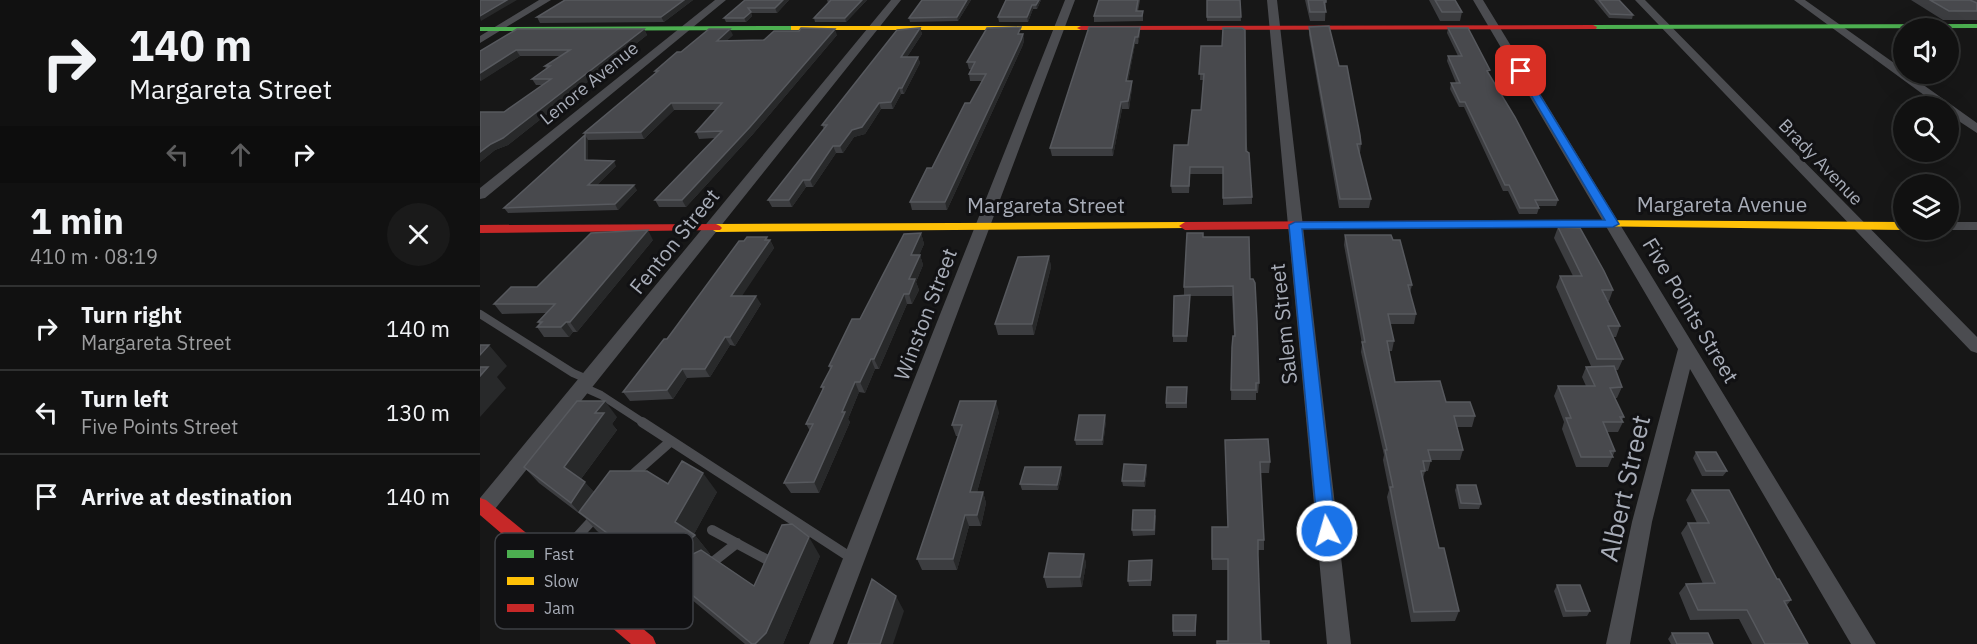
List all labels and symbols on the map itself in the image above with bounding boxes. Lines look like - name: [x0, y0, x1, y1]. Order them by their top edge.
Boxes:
- street label: Lenore Avenue: [535, 36, 643, 130]
- pin: [1495, 45, 1546, 96]
- street label: Brady Avenue: [1774, 114, 1868, 210]
- street label: Fenton Street: [623, 182, 725, 300]
- street label: Margareta Avenue: [1637, 190, 1807, 218]
- street label: Margareta Street: [967, 191, 1125, 219]
- street label: Five Points Street: [1636, 232, 1746, 388]
- street label: Winston Street: [887, 244, 963, 384]
- street label: Salem Street: [1263, 262, 1303, 386]
- street label: Albert Street: [1591, 411, 1657, 565]
- position arrow: [1295, 499, 1359, 563]
- legend: [495, 533, 693, 629]
- text: Fast: [544, 544, 574, 564]
- text: Slow: [544, 571, 579, 591]
- text: Jam: [544, 598, 575, 618]

